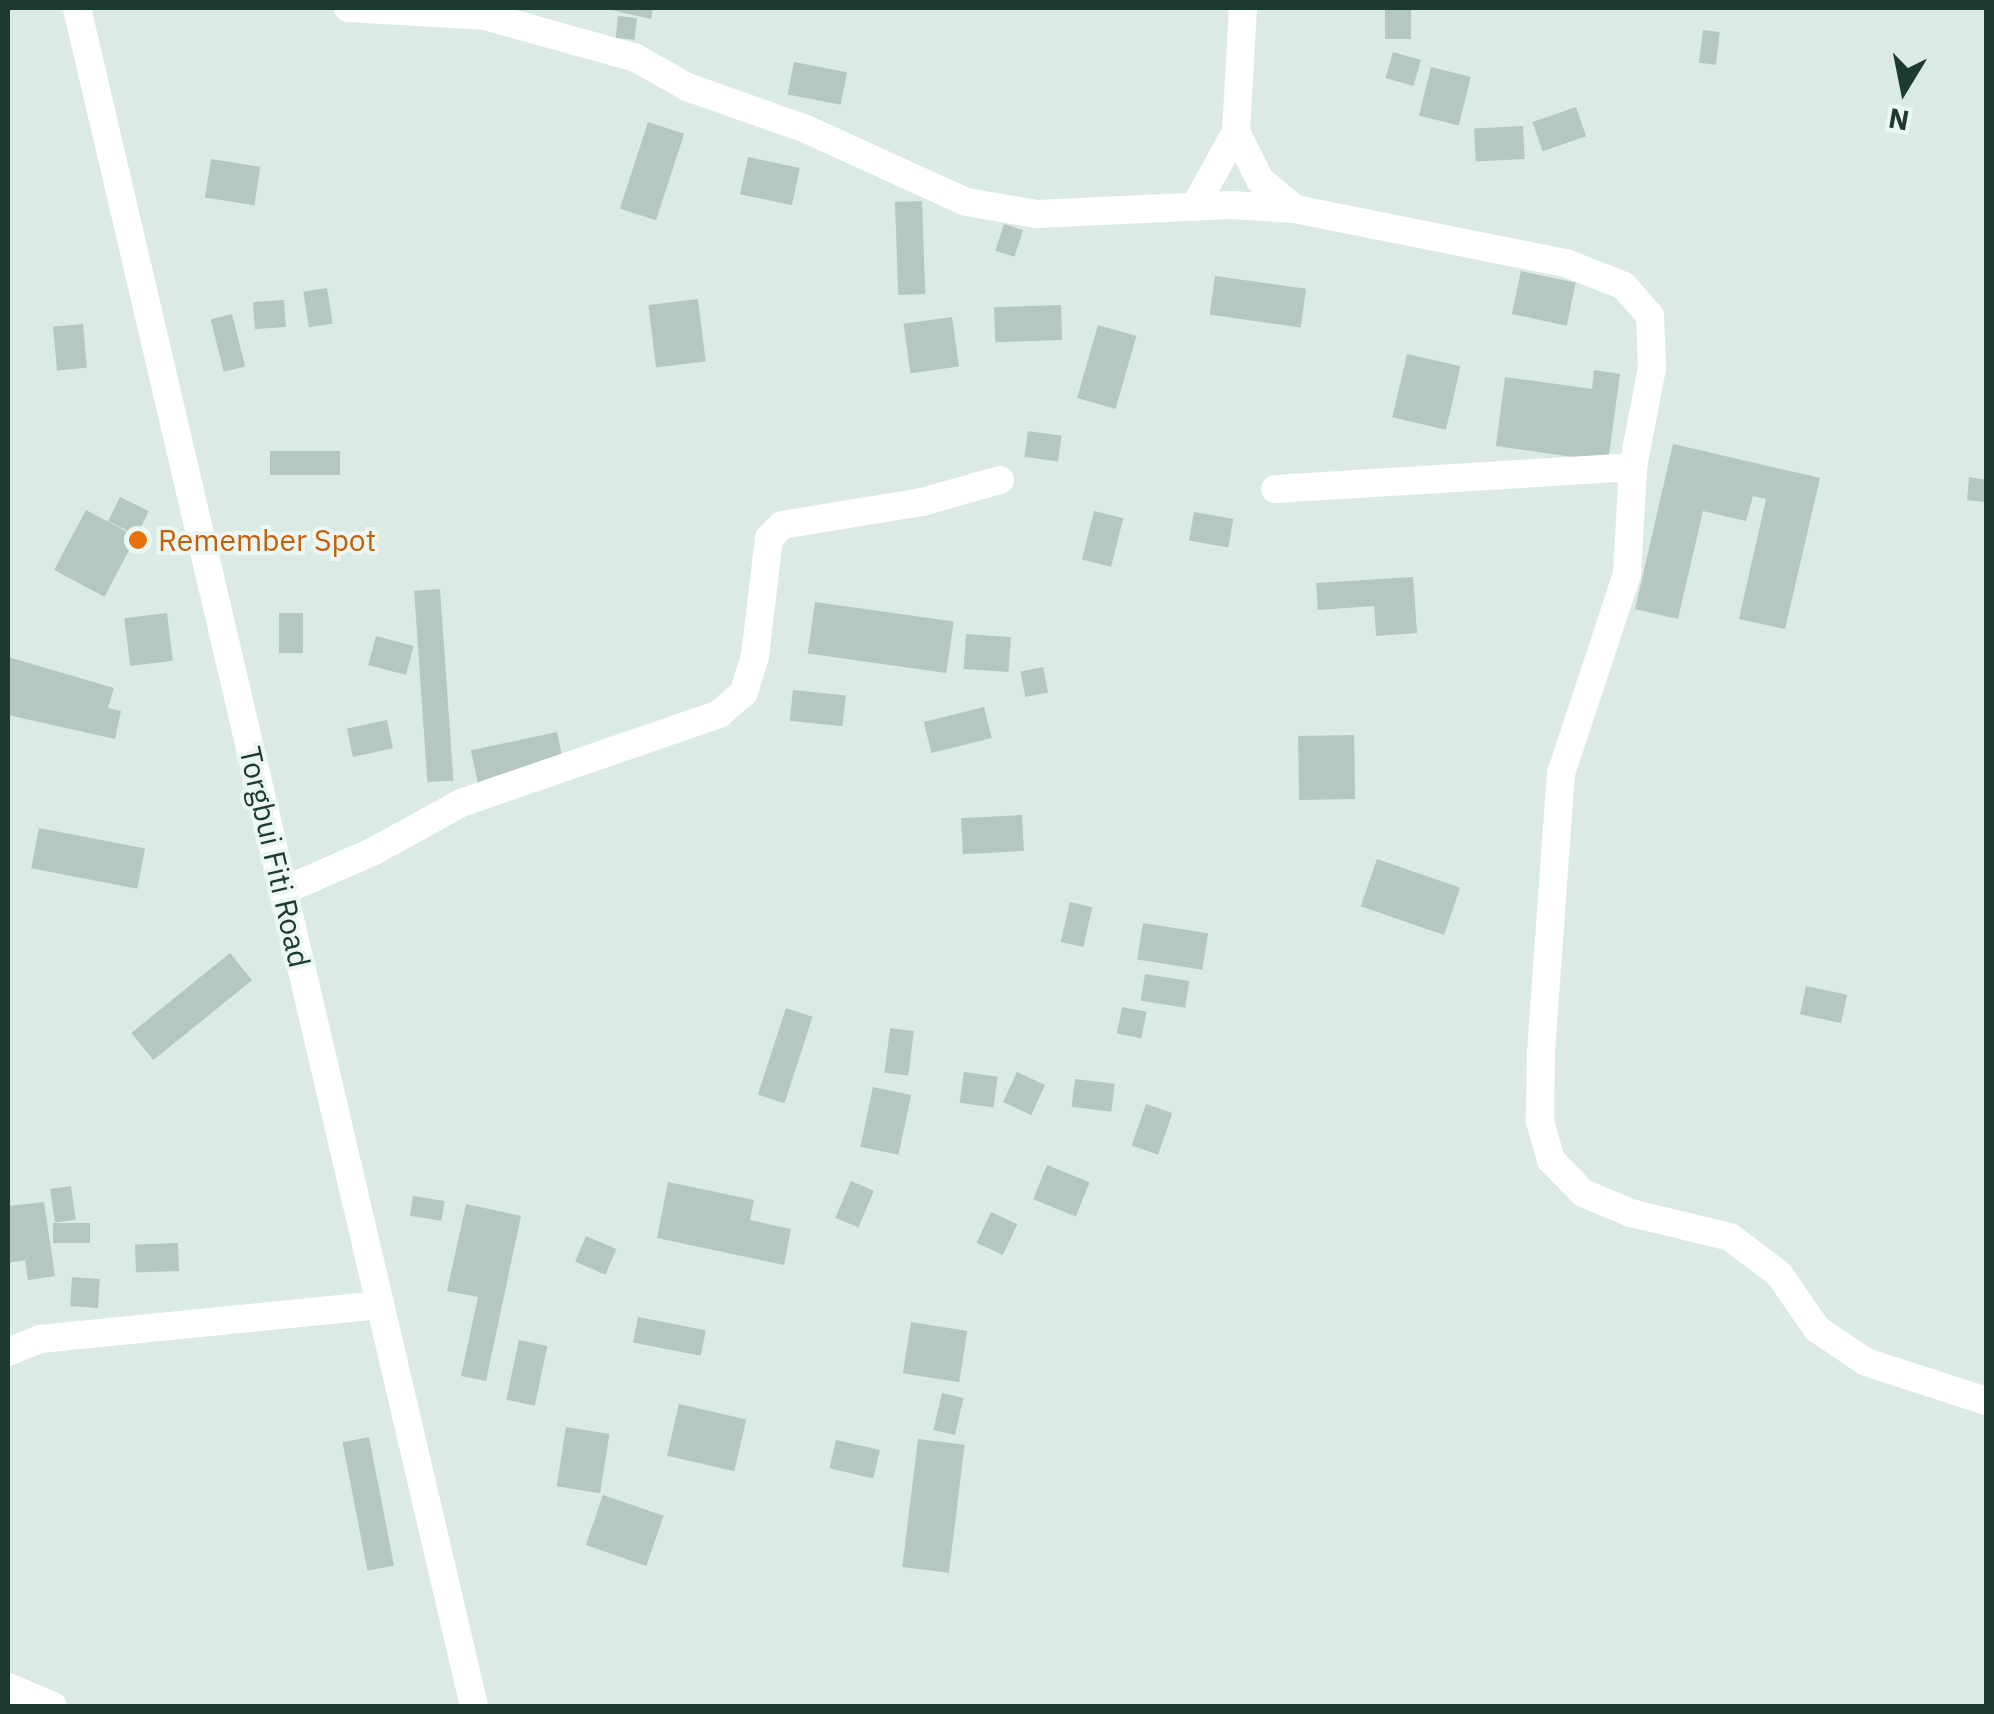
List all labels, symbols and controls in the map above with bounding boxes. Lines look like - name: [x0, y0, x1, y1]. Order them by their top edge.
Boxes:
- north arrow: [1854, 40, 1954, 140]
- text: N: [1886, 100, 1912, 140]
- place label: Remember Spot: [158, 522, 376, 558]
- marker: Remember Spot: [127, 529, 149, 551]
- street label: Torgbui Fiti Road: [232, 743, 318, 971]

